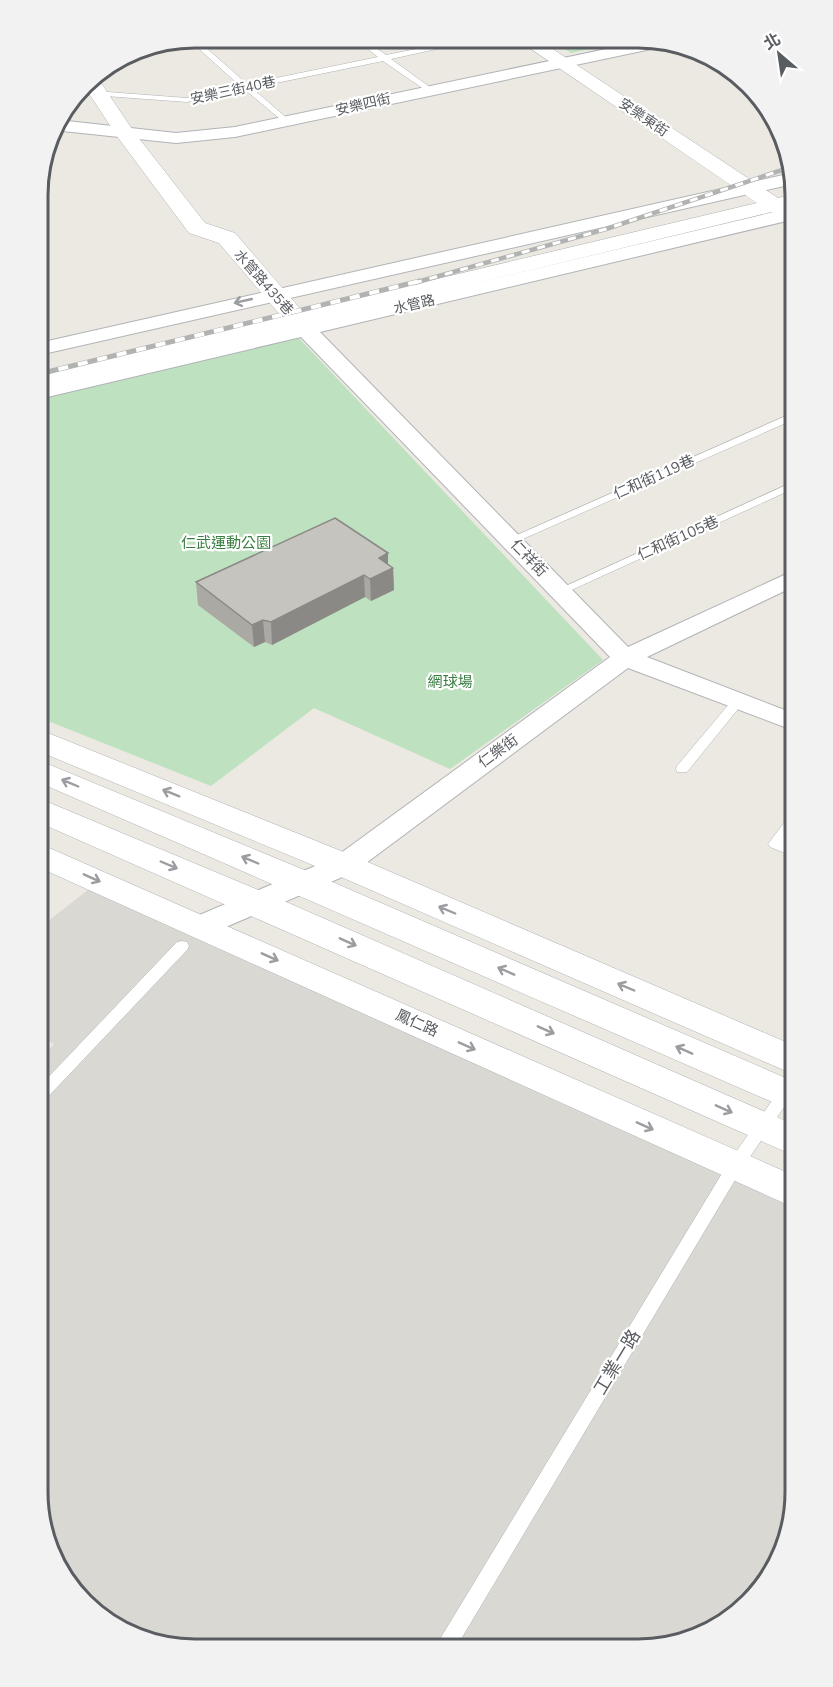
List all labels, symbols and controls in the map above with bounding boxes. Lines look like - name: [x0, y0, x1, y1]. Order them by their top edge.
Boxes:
- north arrow: [749, 24, 809, 84]
- text: 北: [760, 28, 785, 55]
- street label: 安樂三街40巷: [189, 72, 278, 109]
- street label: 安樂四街: [334, 89, 393, 120]
- street label: 安樂東街: [615, 94, 672, 141]
- street label: 水管路435巷: [230, 245, 297, 319]
- street label: 水管路: [392, 291, 437, 318]
- one-way arrow: [233, 296, 252, 308]
- street label: 仁和街119巷: [610, 450, 698, 504]
- street label: 仁和街105巷: [634, 511, 722, 565]
- park label: 仁武運動公園: [181, 533, 271, 553]
- street label: 仁祥街: [506, 535, 552, 581]
- park label: 網球場: [427, 672, 473, 692]
- street label: 仁樂街: [474, 730, 522, 772]
- one-way arrow: [62, 777, 80, 789]
- one-way arrow: [162, 787, 180, 798]
- one-way arrow: [241, 854, 259, 865]
- one-way arrow: [160, 860, 178, 871]
- one-way arrow: [82, 873, 100, 884]
- one-way arrow: [438, 904, 457, 915]
- one-way arrow: [339, 937, 357, 949]
- one-way arrow: [260, 952, 278, 963]
- one-way arrow: [497, 965, 515, 976]
- one-way arrow: [617, 981, 635, 992]
- street label: 鳳仁路: [392, 1005, 442, 1041]
- one-way arrow: [536, 1025, 554, 1036]
- one-way arrow: [458, 1041, 476, 1052]
- one-way arrow: [675, 1043, 693, 1054]
- one-way arrow: [714, 1104, 732, 1116]
- one-way arrow: [635, 1120, 653, 1132]
- street label: 工業一路: [588, 1325, 646, 1399]

